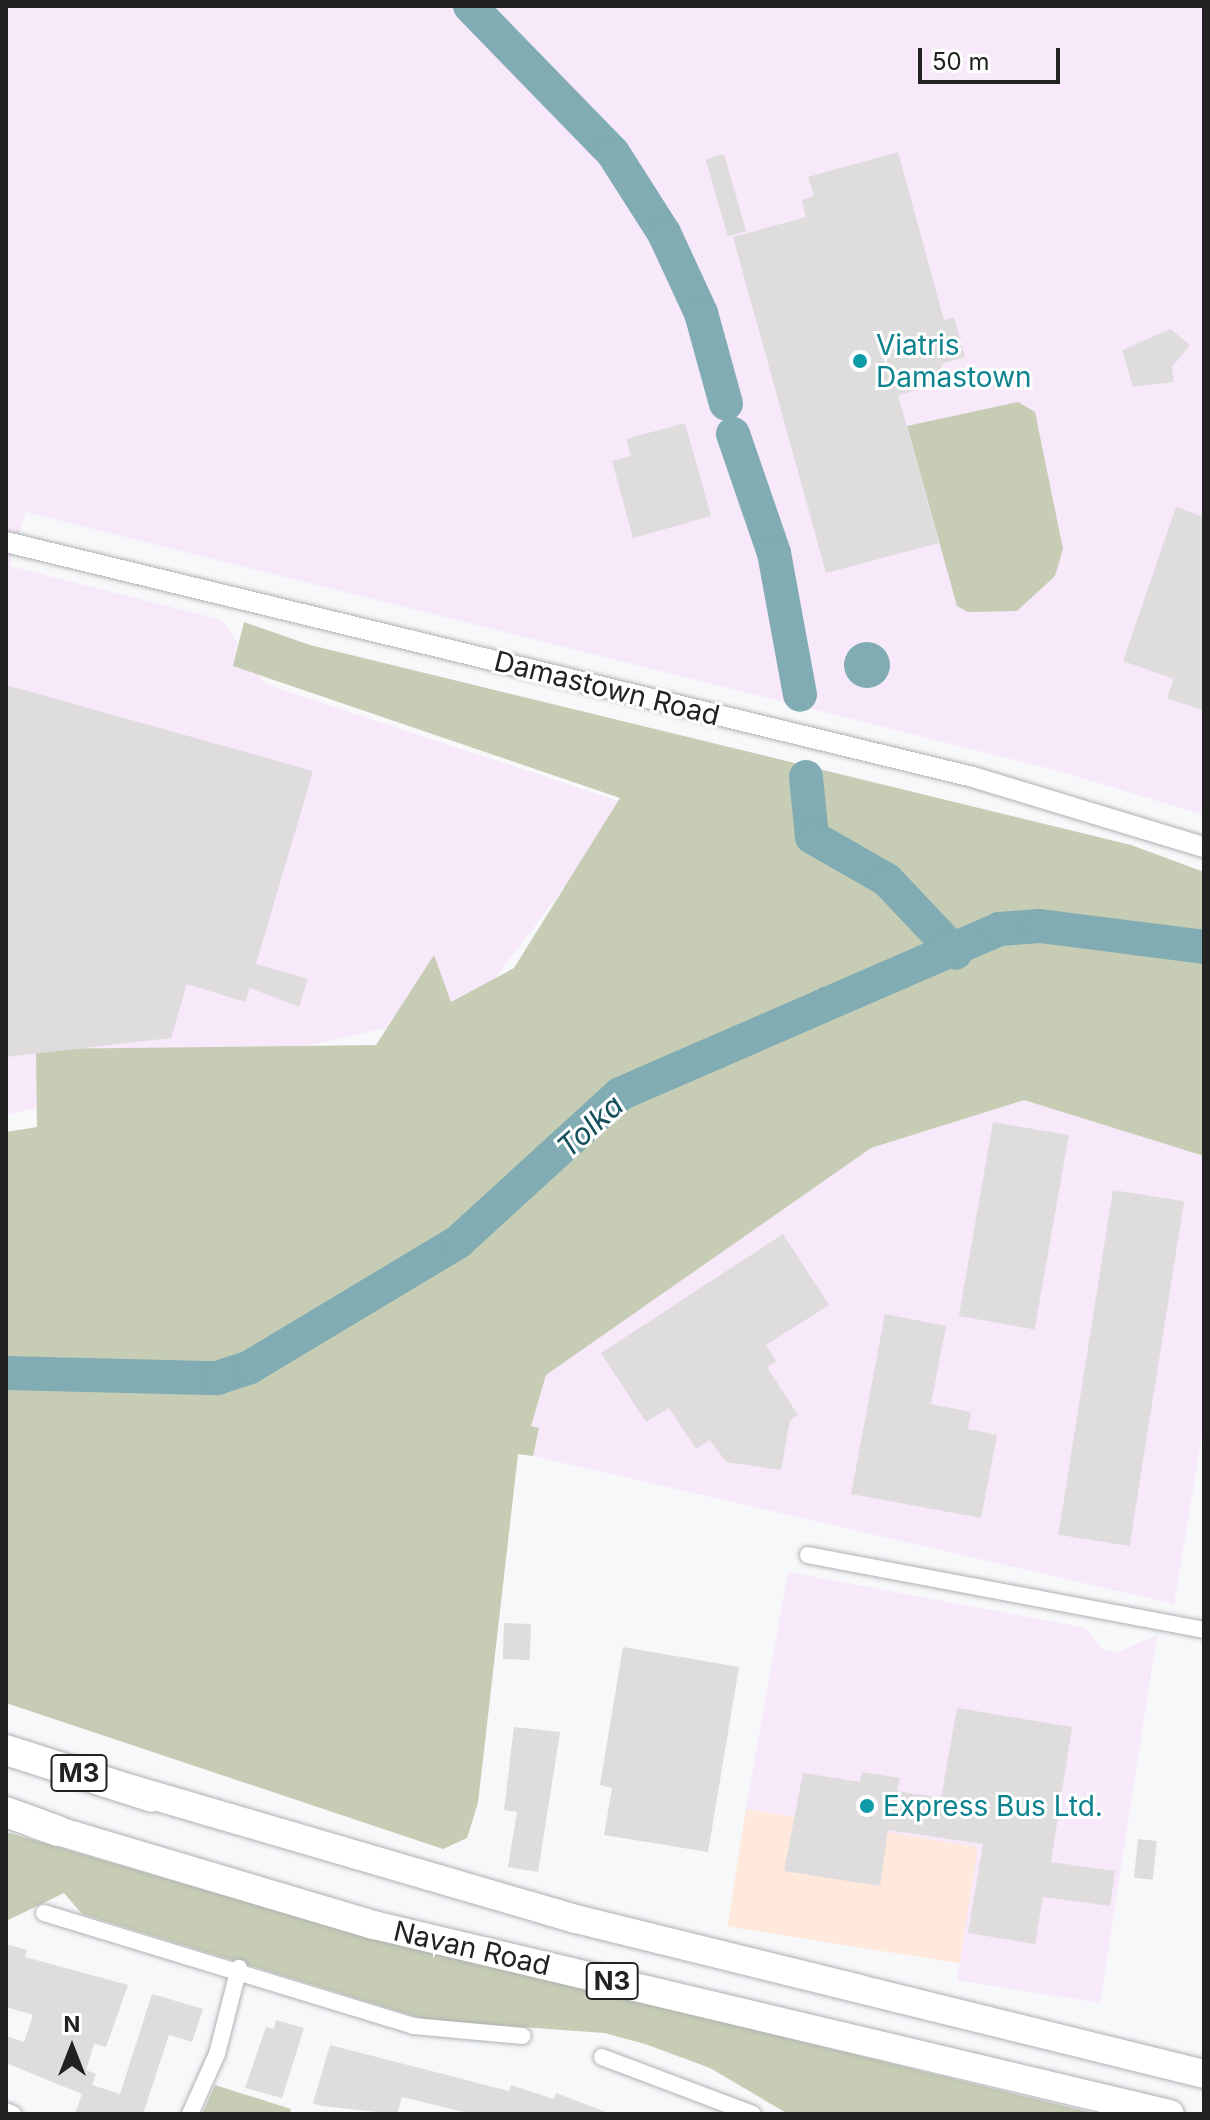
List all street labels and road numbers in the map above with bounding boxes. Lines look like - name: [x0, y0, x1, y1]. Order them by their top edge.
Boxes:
- street label: Damastown Road: [491, 644, 723, 732]
- road number: M3: [49, 1751, 109, 1795]
- street label: Navan Road: [390, 1914, 554, 1982]
- road number: N3: [584, 1959, 640, 2003]

